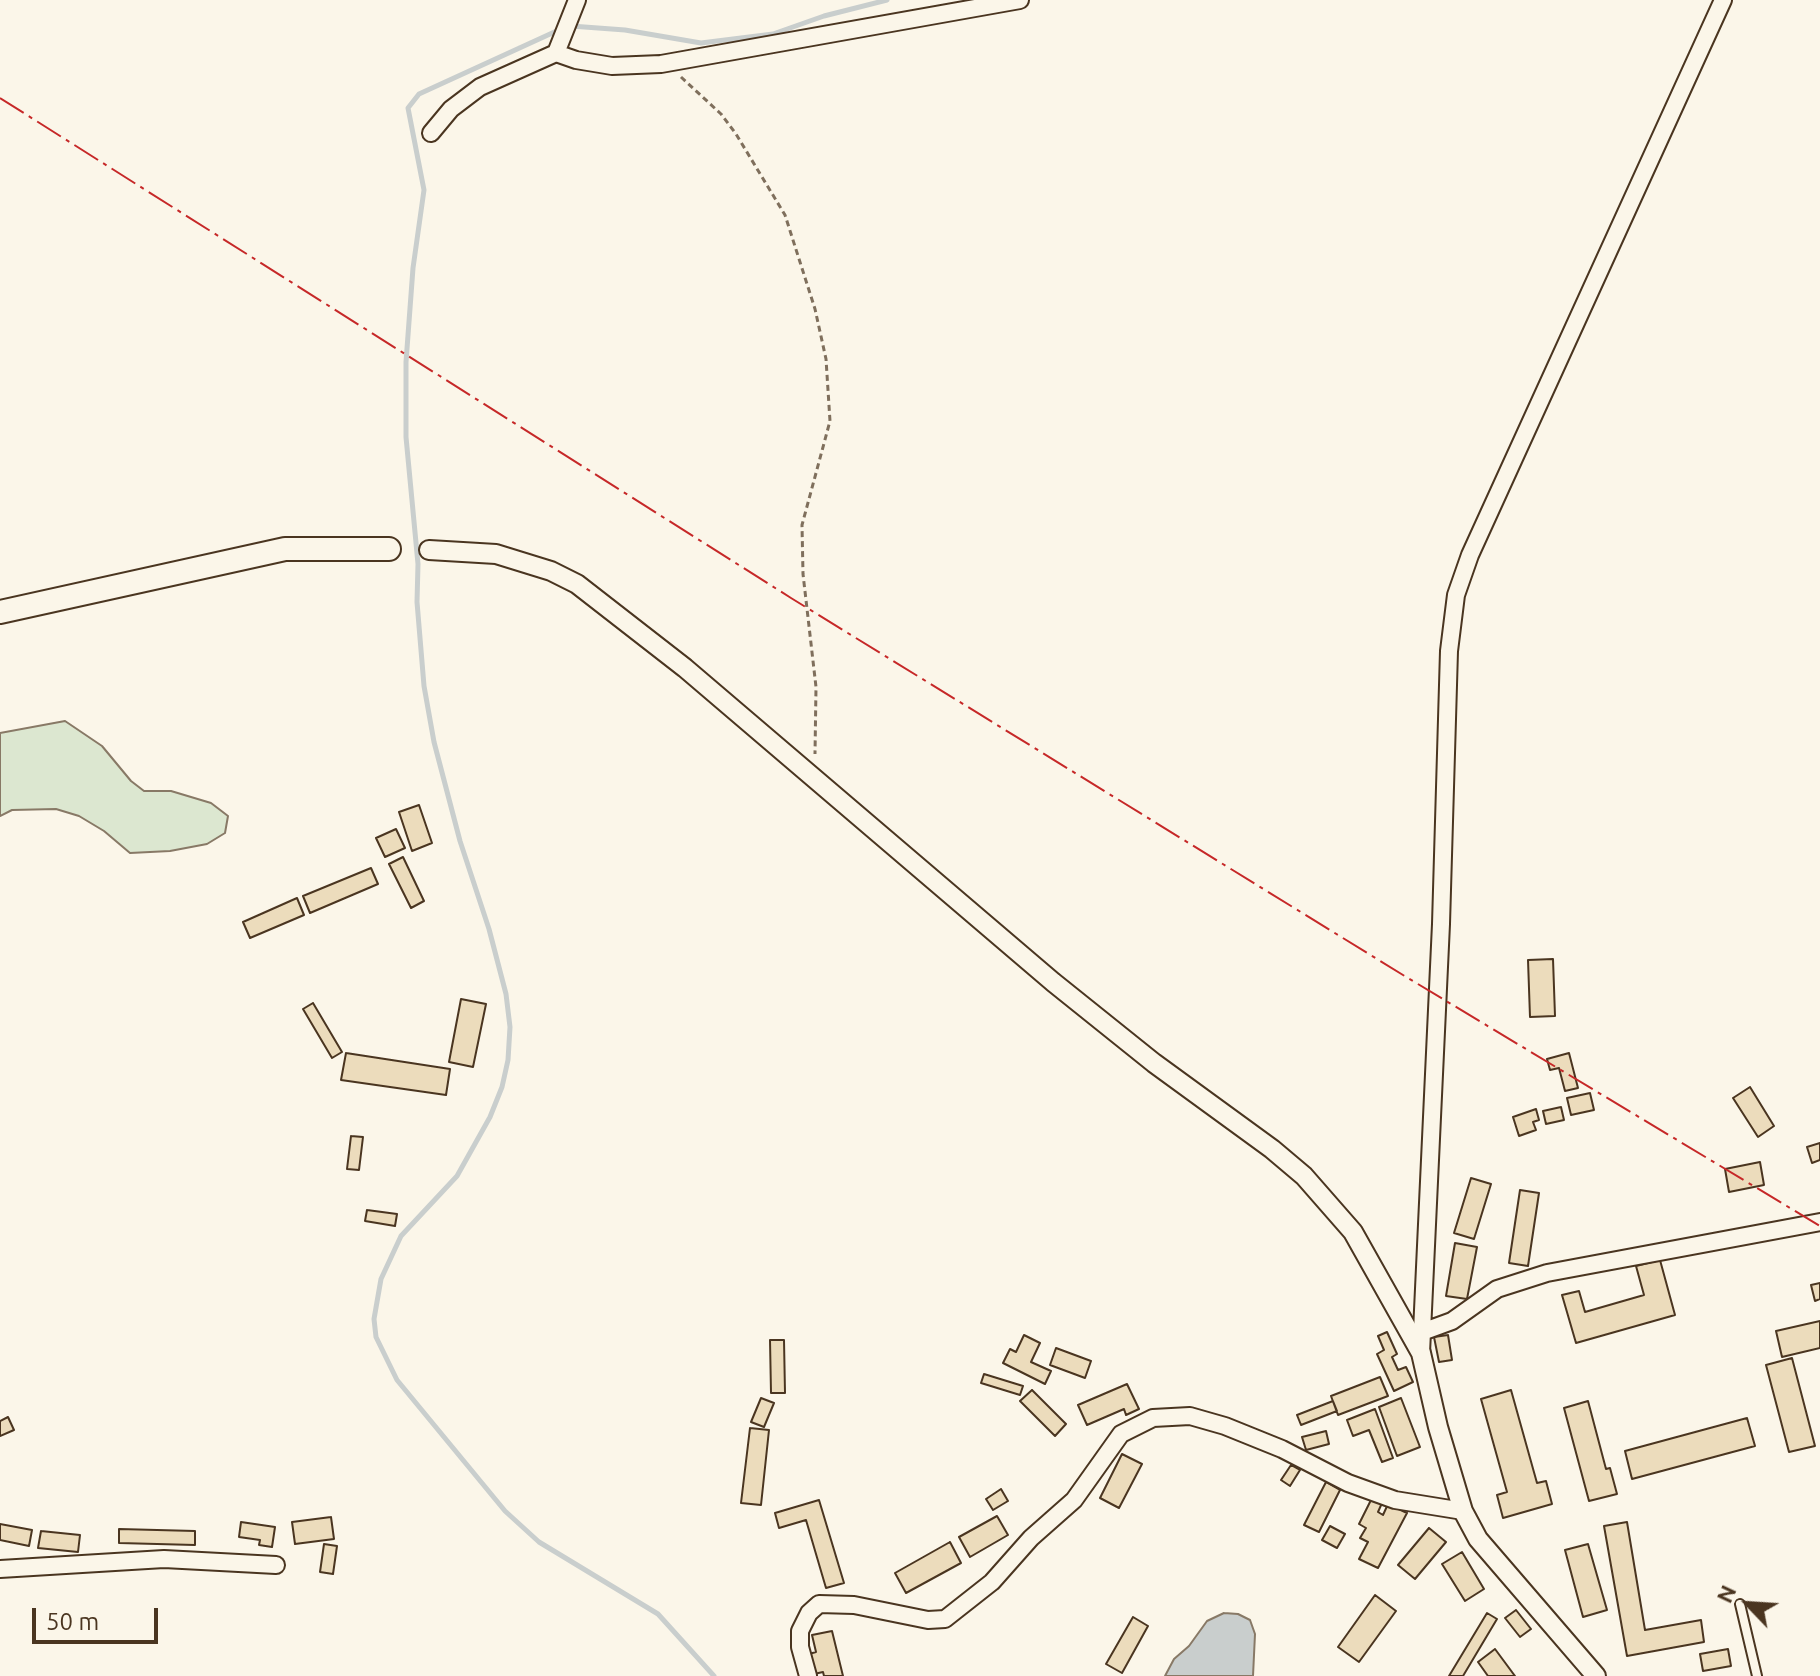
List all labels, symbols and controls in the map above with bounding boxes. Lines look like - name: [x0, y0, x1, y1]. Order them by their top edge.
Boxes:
- north arrow: [1708, 1564, 1788, 1644]
- text: N: [1711, 1581, 1741, 1606]
- scale bar: [36, 1592, 162, 1642]
- text: 50 m: [46, 1608, 99, 1635]

